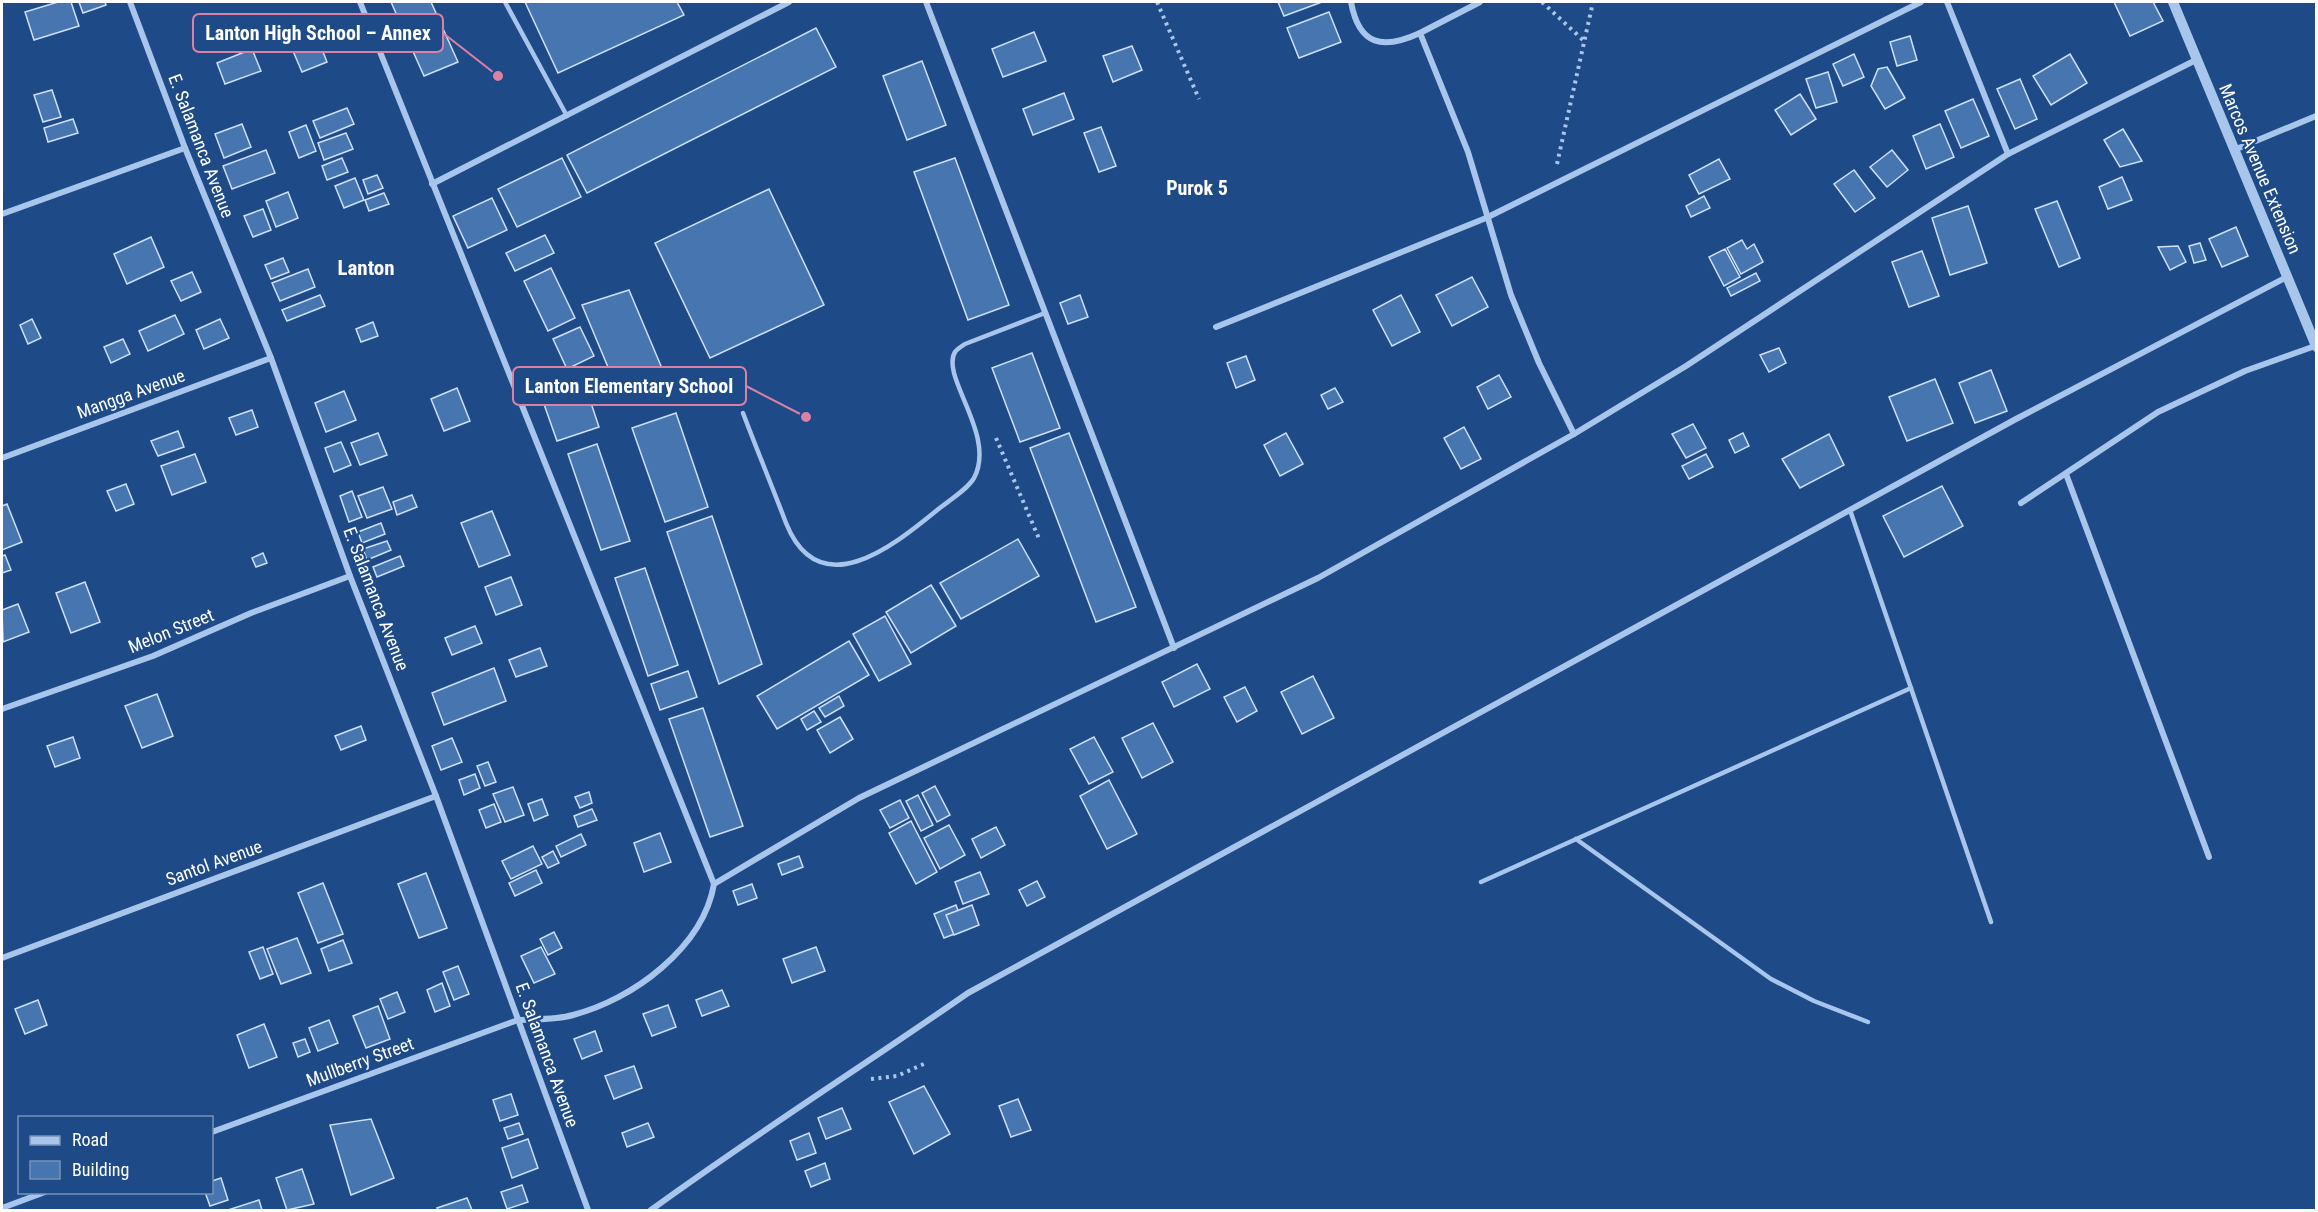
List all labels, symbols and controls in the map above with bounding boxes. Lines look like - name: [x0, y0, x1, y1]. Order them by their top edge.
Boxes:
- callout: Lanton High School – Annex: [193, 14, 443, 52]
- text: Lanton High School – Annex: [205, 21, 431, 45]
- street label: E. Salamanca Avenue: [164, 71, 239, 221]
- street label: Marcos Avenue Extension: [2215, 81, 2306, 257]
- district label: Purok 5: [1166, 176, 1228, 200]
- district label: Lanton: [337, 256, 395, 280]
- street label: Mangga Avenue: [74, 364, 188, 423]
- callout: Lanton Elementary School: [513, 367, 746, 405]
- text: Lanton Elementary School: [525, 374, 733, 398]
- street label: E. Salamanca Avenue: [339, 524, 414, 674]
- street label: Melon Street: [125, 604, 217, 657]
- street label: Santol Avenue: [163, 835, 265, 890]
- street label: E. Salamanca Avenue: [512, 980, 583, 1130]
- street label: Mullberry Street: [303, 1032, 416, 1091]
- legend: [18, 1116, 213, 1194]
- text: Road: [72, 1129, 108, 1150]
- text: Building: [72, 1159, 129, 1180]

